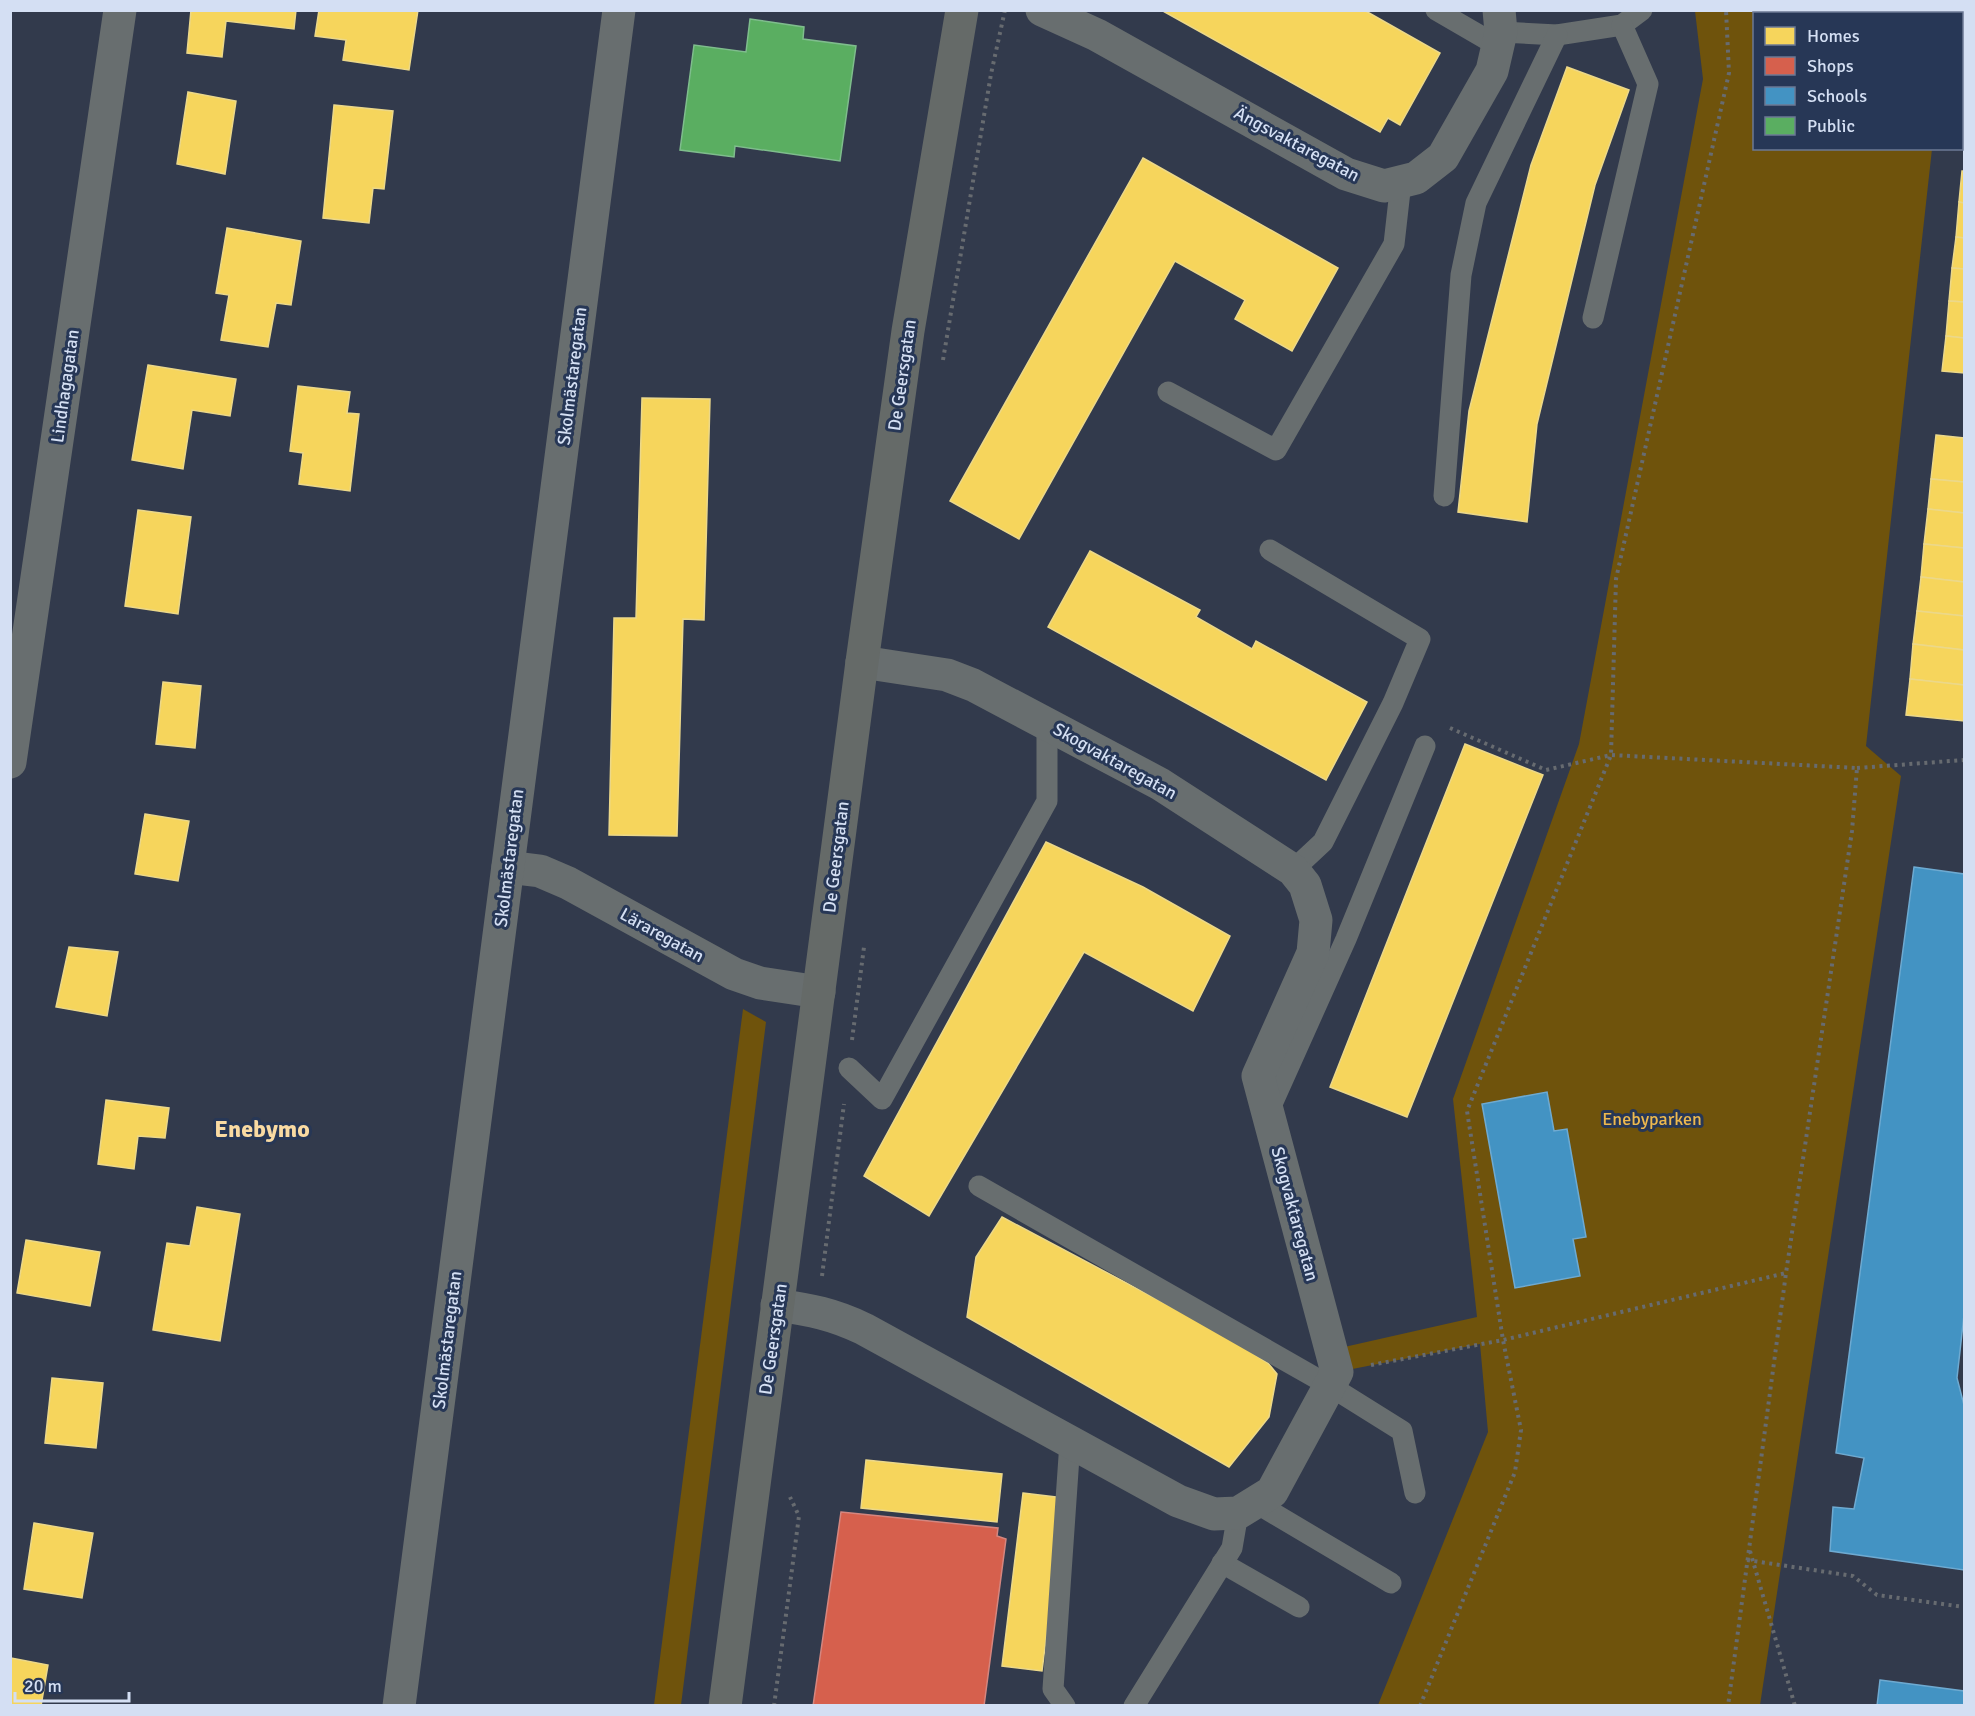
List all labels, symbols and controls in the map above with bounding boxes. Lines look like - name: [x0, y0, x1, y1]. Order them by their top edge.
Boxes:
- legend: [1753, 12, 1963, 150]
- text: Homes: [1807, 25, 1860, 47]
- text: Shops: [1807, 55, 1854, 77]
- text: Schools: [1807, 85, 1867, 107]
- street label: Ängsvaktaregatan: [1231, 102, 1363, 186]
- text: Public: [1807, 115, 1855, 137]
- street label: Skolmästaregatan: [553, 306, 591, 446]
- street label: De Geersgatan: [883, 318, 921, 432]
- street label: Lindhagagatan: [46, 328, 84, 444]
- street label: Skogvaktaregatan: [1049, 718, 1181, 804]
- street label: Skolmästaregatan: [490, 788, 528, 928]
- street label: De Geersgatan: [818, 800, 854, 914]
- street label: Läraregatan: [616, 903, 708, 967]
- park label: Enebyparken: [1602, 1108, 1702, 1130]
- district label: Enebymo: [214, 1114, 310, 1144]
- street label: Skogvaktaregatan: [1266, 1144, 1324, 1284]
- street label: Skolmästaregatan: [428, 1270, 466, 1410]
- street label: De Geersgatan: [754, 1282, 792, 1396]
- scale bar: [15, 1665, 129, 1703]
- text: 20 m: [24, 1675, 62, 1697]

